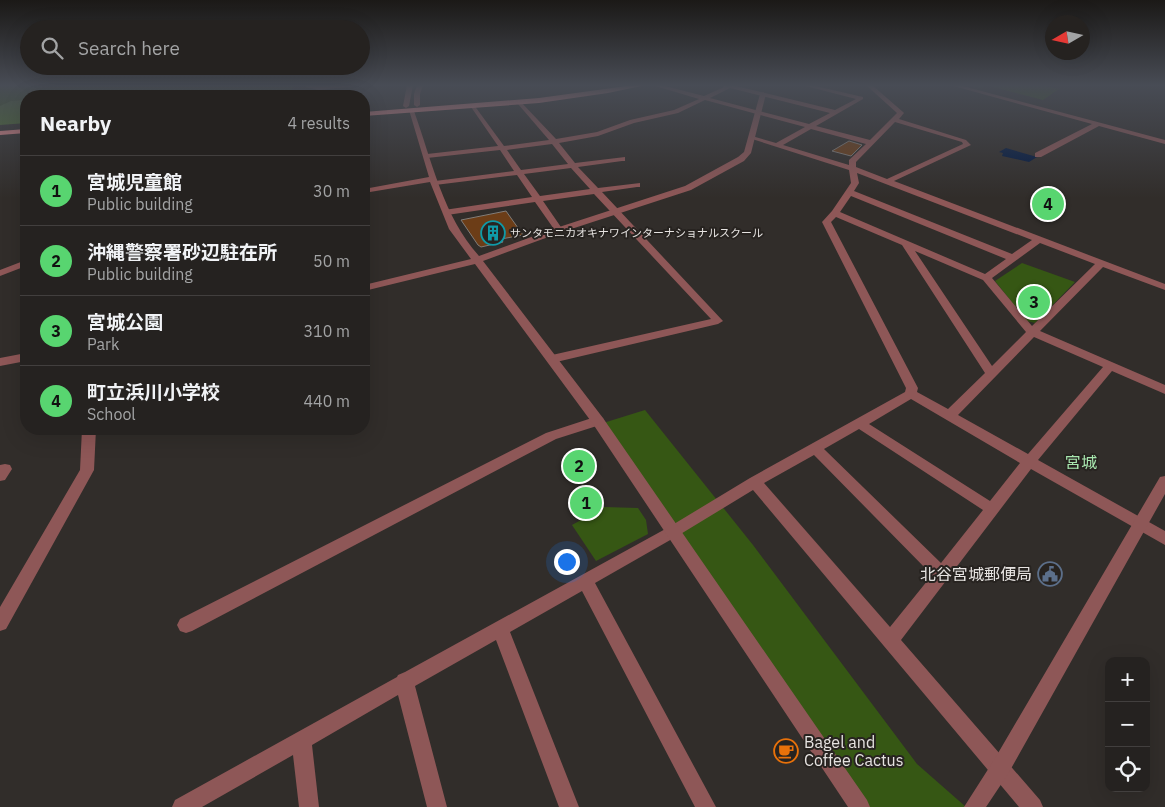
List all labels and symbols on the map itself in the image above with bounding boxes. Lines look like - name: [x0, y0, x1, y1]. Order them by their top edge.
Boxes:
- north arrow: [1045, 15, 1090, 60]
- pin: 4: [1032, 185, 1064, 223]
- building icon: サンタモニカオキナワインターナショナルスクール: [480, 220, 506, 246]
- place label: サンタモニカオキナワインターナショナルスクール: [510, 226, 763, 240]
- pin: 3: [1018, 283, 1050, 321]
- pin: 2: [563, 447, 595, 485]
- district label: 宮城: [1065, 452, 1097, 472]
- pin: 1: [570, 484, 602, 522]
- your location: [554, 549, 580, 575]
- public building icon: 北谷宮城郵便局: [1037, 561, 1063, 587]
- place label: 北谷宮城郵便局: [920, 564, 1032, 584]
- place label: Bagel and Coffee Cactus: [804, 732, 903, 770]
- cafe icon: Bagel and Coffee Cactus: [773, 738, 799, 764]

